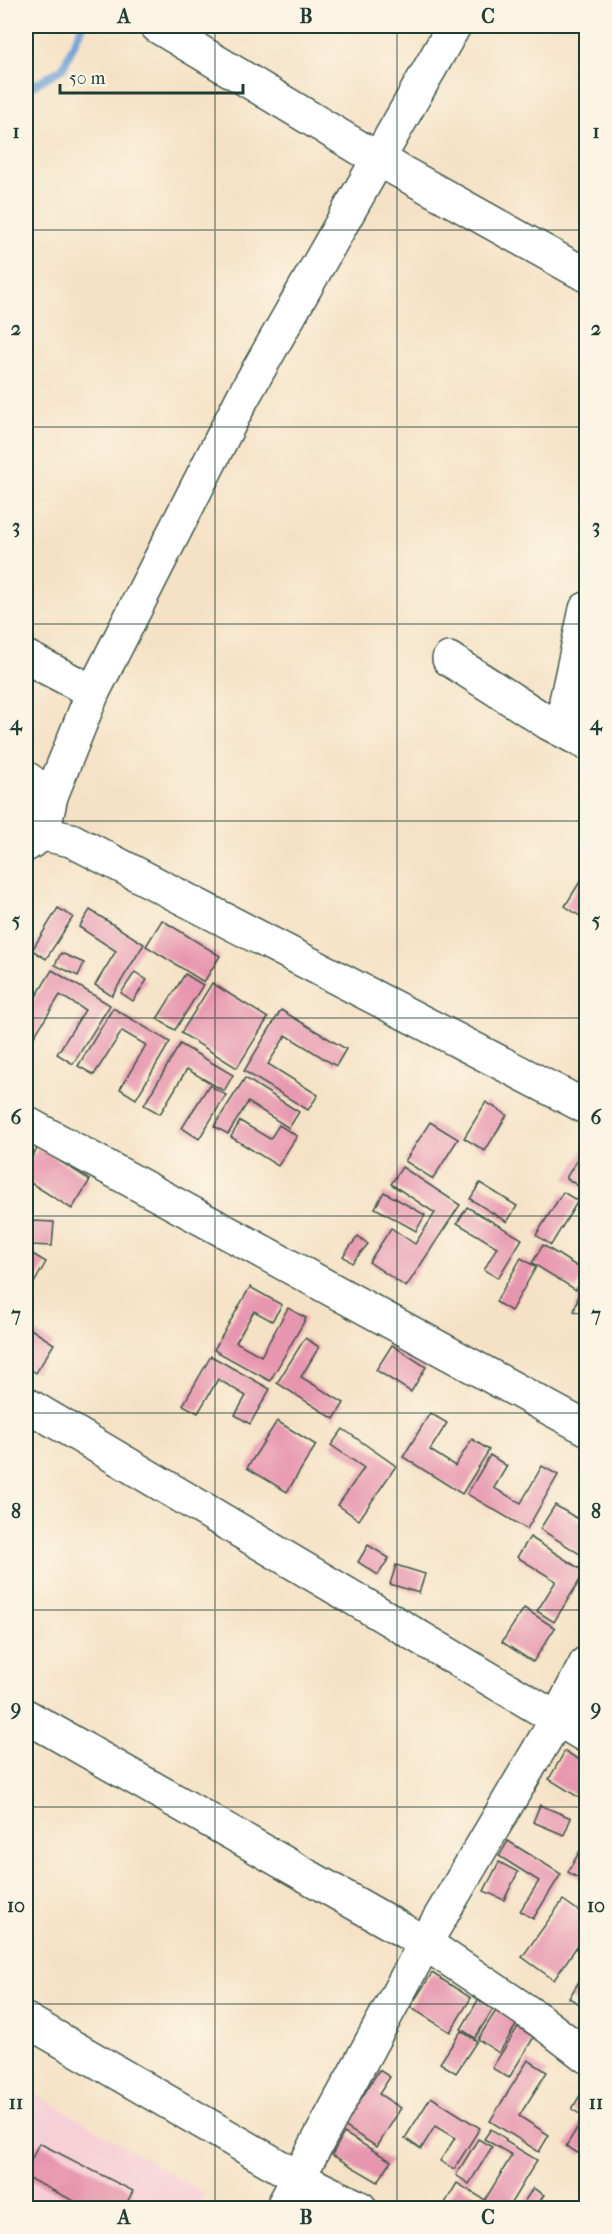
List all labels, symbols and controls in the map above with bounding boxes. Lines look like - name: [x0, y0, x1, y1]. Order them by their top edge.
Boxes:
- text: A: [116, 5, 132, 28]
- text: B: [299, 5, 313, 28]
- text: C: [481, 5, 495, 28]
- scale bar: [60, 57, 243, 95]
- text: 50 m: [69, 68, 106, 89]
- text: 1: [12, 120, 20, 143]
- text: 1: [592, 120, 600, 143]
- text: 2: [11, 317, 21, 340]
- text: 2: [591, 317, 601, 340]
- text: 3: [12, 515, 20, 538]
- text: 3: [592, 515, 600, 538]
- text: 4: [9, 712, 23, 736]
- text: 4: [589, 712, 603, 736]
- text: 5: [12, 909, 21, 932]
- text: 5: [592, 909, 601, 932]
- text: 6: [11, 1106, 23, 1129]
- text: 6: [591, 1106, 603, 1129]
- text: 7: [10, 1303, 21, 1326]
- text: 7: [590, 1303, 601, 1326]
- text: 8: [11, 1500, 21, 1523]
- text: 8: [591, 1500, 601, 1523]
- text: 9: [10, 1697, 21, 1720]
- text: 9: [590, 1697, 601, 1720]
- text: 10: [7, 1894, 25, 1917]
- text: 10: [587, 1894, 605, 1917]
- text: 11: [9, 2091, 23, 2114]
- text: 11: [589, 2091, 603, 2114]
- text: A: [116, 2206, 132, 2229]
- text: B: [299, 2206, 313, 2229]
- text: C: [481, 2206, 495, 2229]

